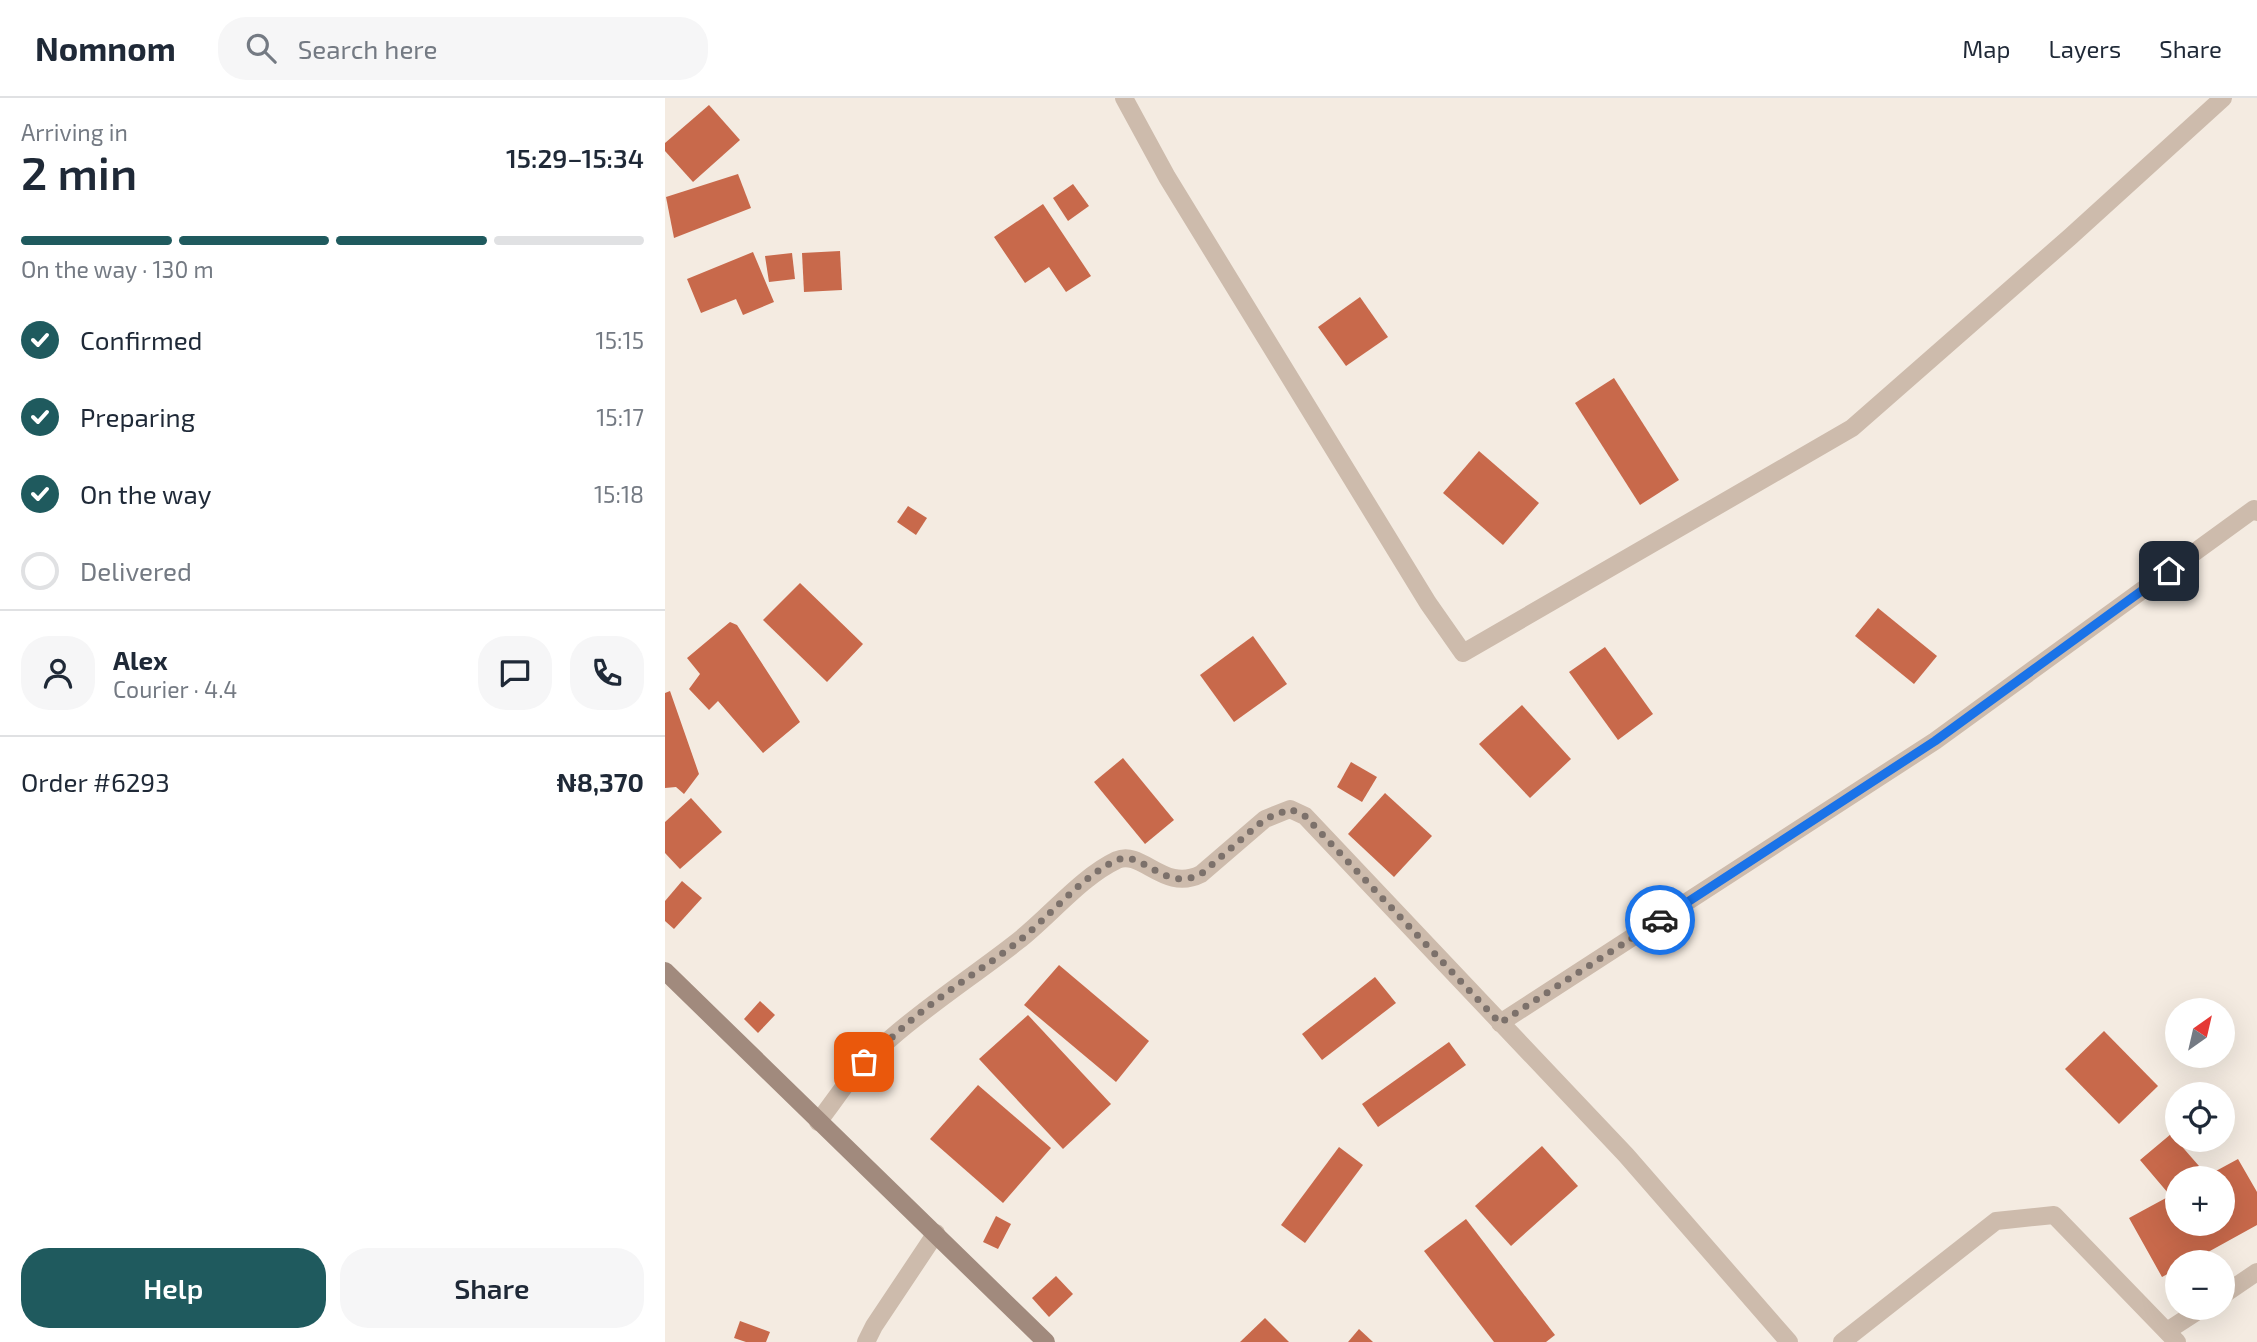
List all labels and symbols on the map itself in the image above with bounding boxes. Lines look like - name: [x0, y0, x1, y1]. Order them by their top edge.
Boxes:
- pin: [2139, 541, 2199, 601]
- courier: [1625, 885, 1695, 955]
- north arrow: [2165, 998, 2235, 1068]
- pin: [834, 1032, 894, 1092]

